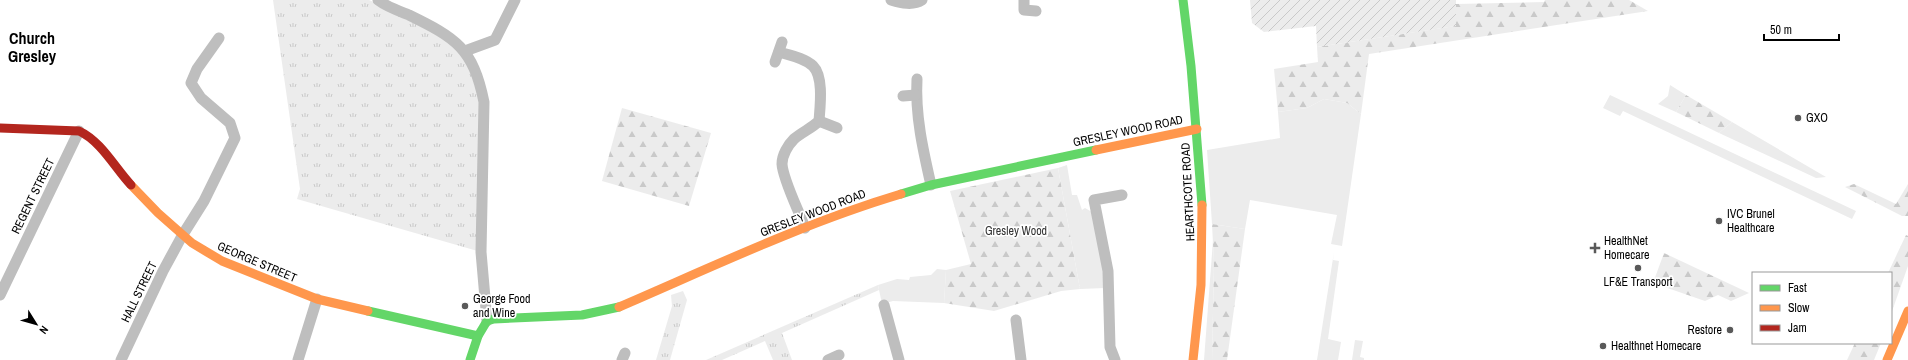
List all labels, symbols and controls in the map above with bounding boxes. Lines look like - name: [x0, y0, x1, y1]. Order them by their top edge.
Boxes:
- scale bar: [1764, 16, 1839, 42]
- text: 50 m: [1770, 22, 1792, 38]
- district label: Church Gresley: [8, 27, 57, 67]
- place label: GXO: [1806, 110, 1828, 126]
- street label: GRESLEY WOOD ROAD: [1072, 112, 1184, 150]
- marker: GXO: [1793, 113, 1803, 123]
- street label: HEARTHCOTE ROAD: [1177, 142, 1199, 242]
- street label: REGENT STREET: [8, 155, 58, 237]
- street label: GRESLEY WOOD ROAD: [758, 185, 868, 241]
- place label: IVC Brunel Healthcare: [1727, 206, 1775, 236]
- marker: IVC Brunel Healthcare: [1714, 216, 1724, 226]
- park label: Gresley Wood: [985, 223, 1047, 239]
- place label: HealthNet Homecare: [1604, 233, 1649, 263]
- street label: GEORGE STREET: [215, 238, 299, 286]
- marker: HealthNet Homecare: [1589, 242, 1601, 254]
- street label: HALL STREET: [117, 259, 161, 325]
- marker: LF&E Transport: [1633, 263, 1643, 273]
- legend: [1752, 272, 1892, 344]
- place label: LF&E Transport: [1604, 274, 1673, 290]
- text: Fast: [1788, 280, 1807, 296]
- place label: George Food and Wine: [473, 291, 531, 321]
- text: Slow: [1788, 300, 1810, 316]
- marker: George Food and Wine: [460, 301, 470, 311]
- north arrow: [16, 304, 56, 344]
- text: Jam: [1788, 320, 1807, 336]
- place label: Restore: [1688, 322, 1722, 338]
- text: N: [36, 323, 52, 337]
- marker: Restore: [1725, 325, 1735, 335]
- place label: Healthnet Homecare: [1611, 338, 1701, 354]
- marker: Healthnet Homecare: [1598, 341, 1608, 351]

